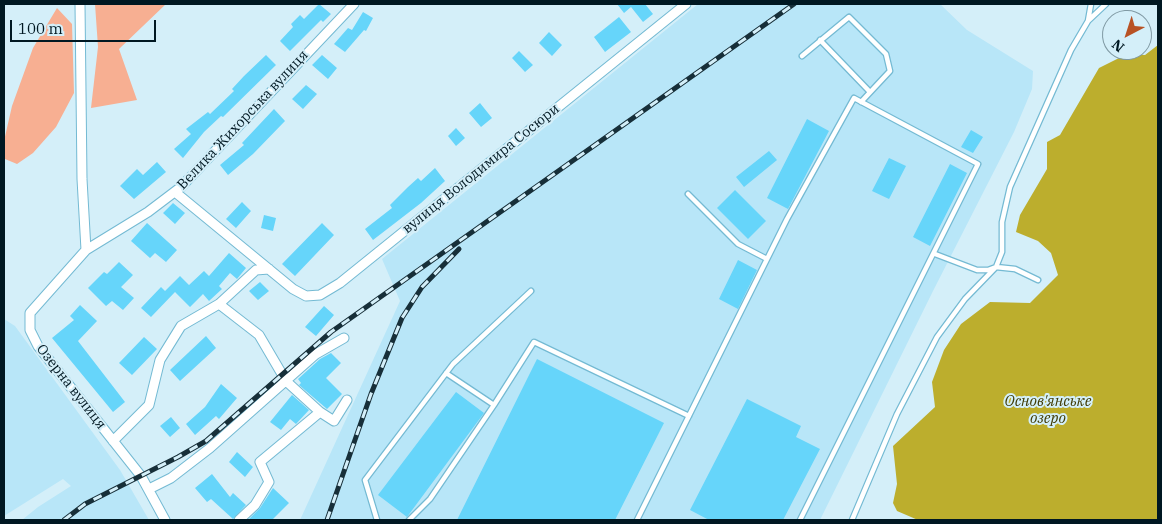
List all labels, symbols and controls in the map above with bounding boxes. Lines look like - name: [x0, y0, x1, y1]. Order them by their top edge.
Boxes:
- scale bar: [12, 10, 159, 42]
- north arrow: [1102, 10, 1152, 60]
- text: 100 m: [18, 19, 63, 38]
- text: N: [1108, 35, 1128, 56]
- street label: Велика Жихорська вулиця: [174, 47, 312, 193]
- street label: вулиця Володимира Сосюри: [399, 100, 563, 238]
- street label: Озерна вулиця: [33, 341, 109, 433]
- water label: Основ'янське озеро: [1005, 393, 1091, 428]

